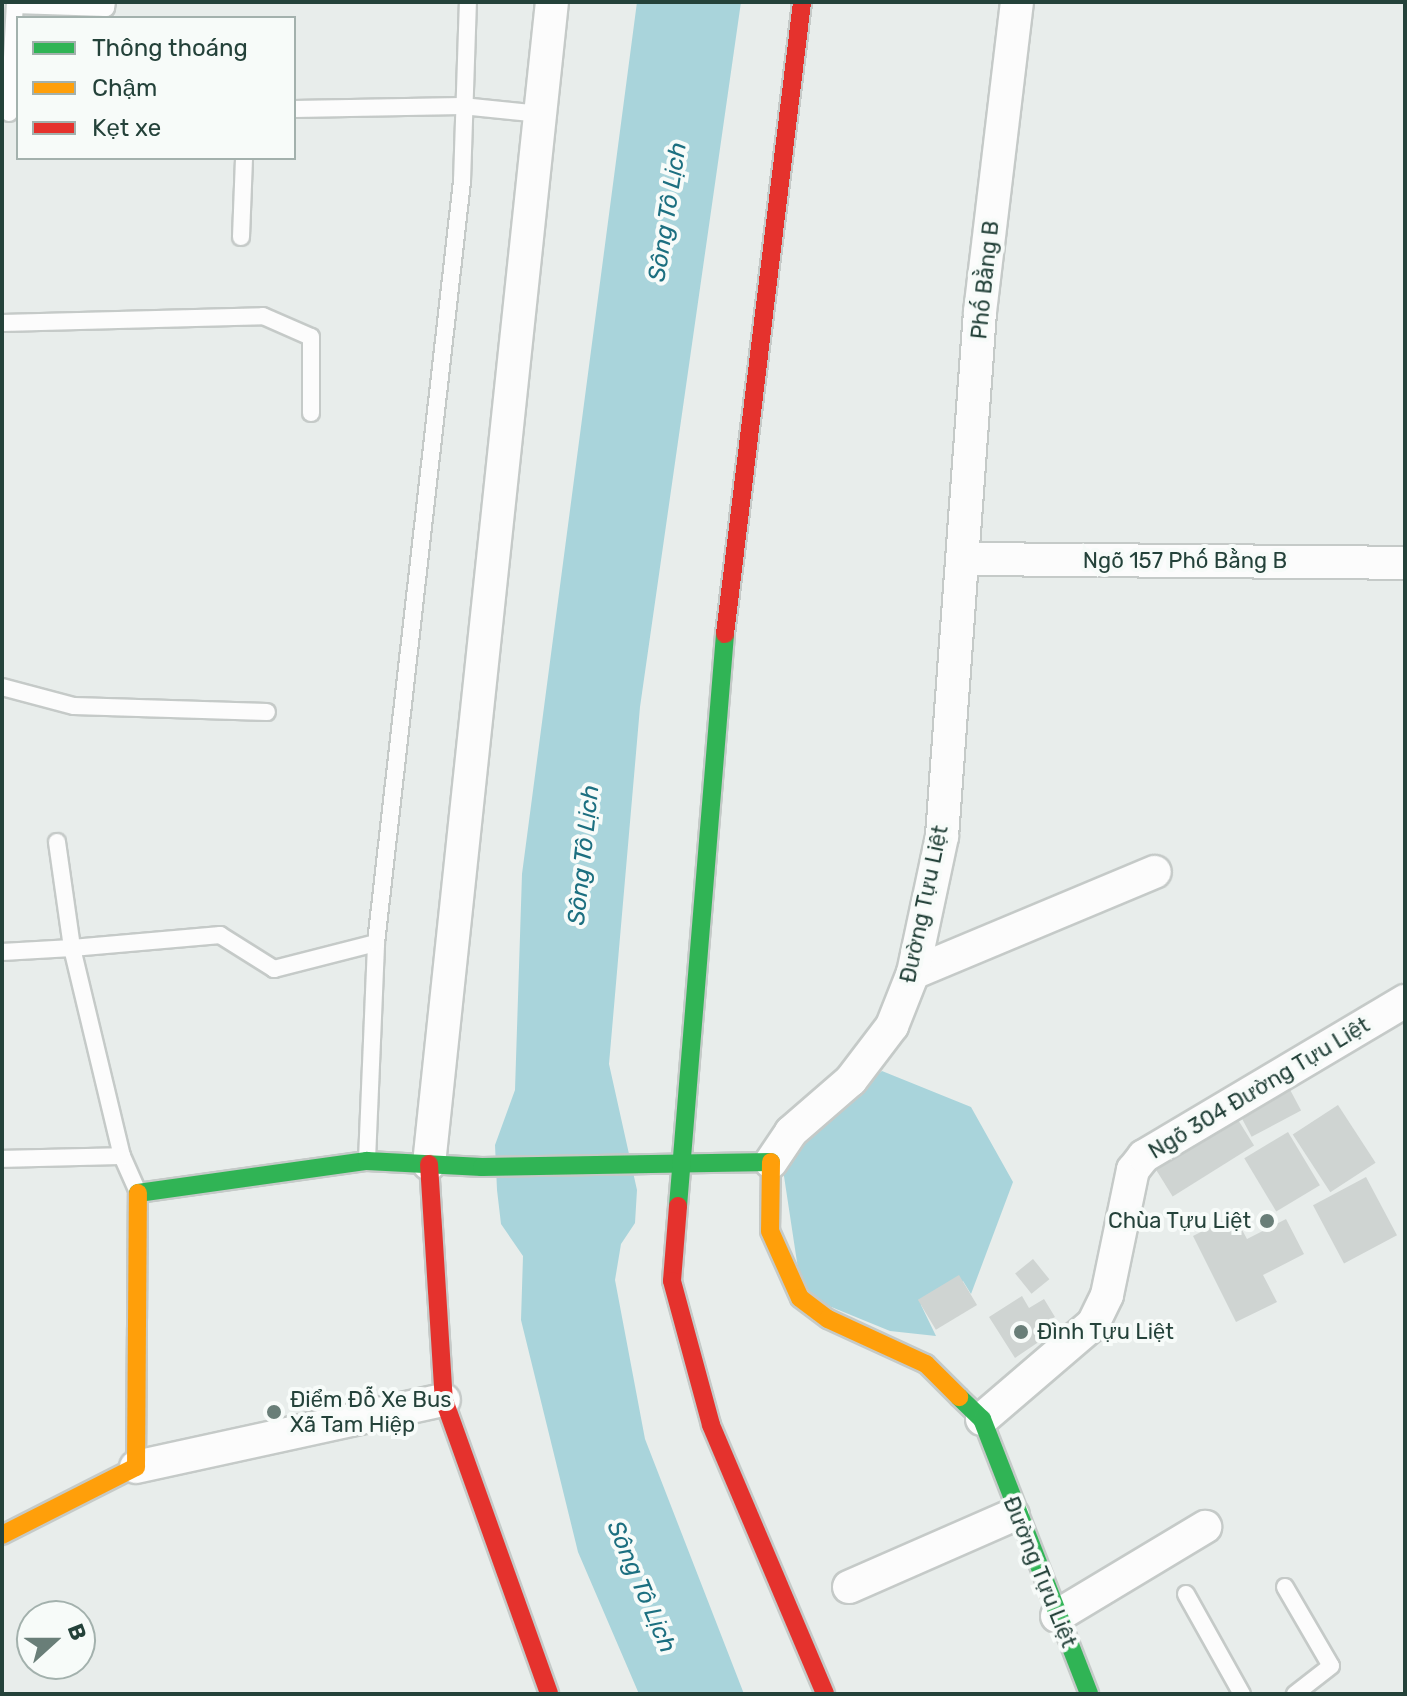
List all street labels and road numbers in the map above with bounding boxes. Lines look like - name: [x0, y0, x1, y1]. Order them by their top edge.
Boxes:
- street label: Phố Bằng B: [966, 219, 1004, 341]
- street label: Ngõ 157 Phố Bằng B: [1083, 548, 1287, 574]
- street label: Đường Tựu Liệt: [894, 823, 954, 985]
- street label: Ngõ 304 Đường Tựu Liệt: [1143, 1011, 1375, 1165]
- street label: Đường Tựu Liệt: [998, 1492, 1082, 1652]

